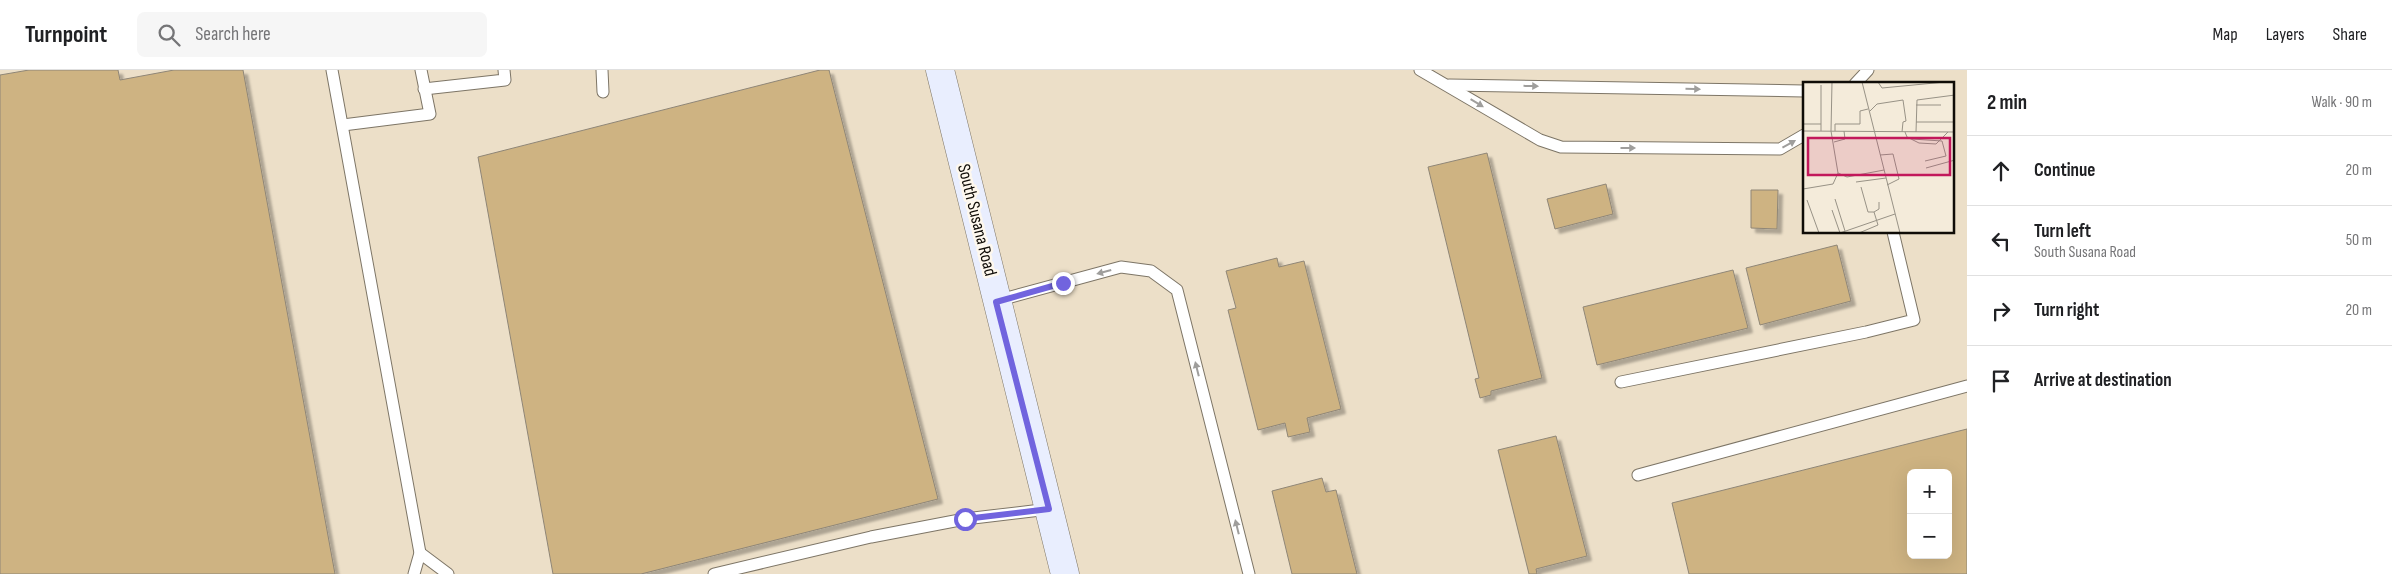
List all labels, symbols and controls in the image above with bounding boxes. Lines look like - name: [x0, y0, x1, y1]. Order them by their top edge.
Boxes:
- search box: [137, 12, 487, 57]
- text: Turnpoint: [25, 20, 107, 49]
- icon: search: [155, 21, 183, 49]
- text: Search here: [195, 23, 271, 46]
- text: Map: [2213, 24, 2238, 45]
- text: Layers: [2266, 24, 2305, 45]
- text: Share: [2333, 24, 2367, 45]
- inset map: [1803, 82, 1954, 234]
- one-way arrow: [1523, 83, 1539, 91]
- one-way arrow: [1686, 85, 1702, 93]
- text: 2 min: [1987, 90, 2027, 115]
- text: Walk · 90 m: [2311, 93, 2372, 112]
- one-way arrow: [1471, 98, 1484, 107]
- one-way arrow: [1782, 140, 1797, 148]
- one-way arrow: [1620, 144, 1636, 152]
- icon: ahead: [1987, 157, 2015, 185]
- text: Continue: [2034, 159, 2095, 182]
- text: 20 m: [2345, 161, 2372, 180]
- street label: South Susana Road: [953, 162, 1001, 278]
- text: Turn left: [2034, 220, 2091, 243]
- icon: left: [1987, 227, 2015, 255]
- text: 50 m: [2346, 231, 2372, 250]
- text: South Susana Road: [2034, 243, 2136, 262]
- one-way arrow: [1096, 268, 1111, 276]
- route end: [1052, 272, 1075, 295]
- icon: right: [1987, 297, 2015, 325]
- text: Turn right: [2034, 299, 2099, 322]
- text: 20 m: [2345, 301, 2372, 320]
- one-way arrow: [1193, 362, 1201, 377]
- icon: arrive: [1987, 367, 2015, 395]
- text: Arrive at destination: [2034, 369, 2172, 392]
- map controls: [1907, 469, 1952, 559]
- button: +: [1907, 469, 1952, 514]
- route start: [954, 508, 977, 531]
- button: −: [1907, 514, 1952, 559]
- one-way arrow: [1233, 519, 1241, 534]

